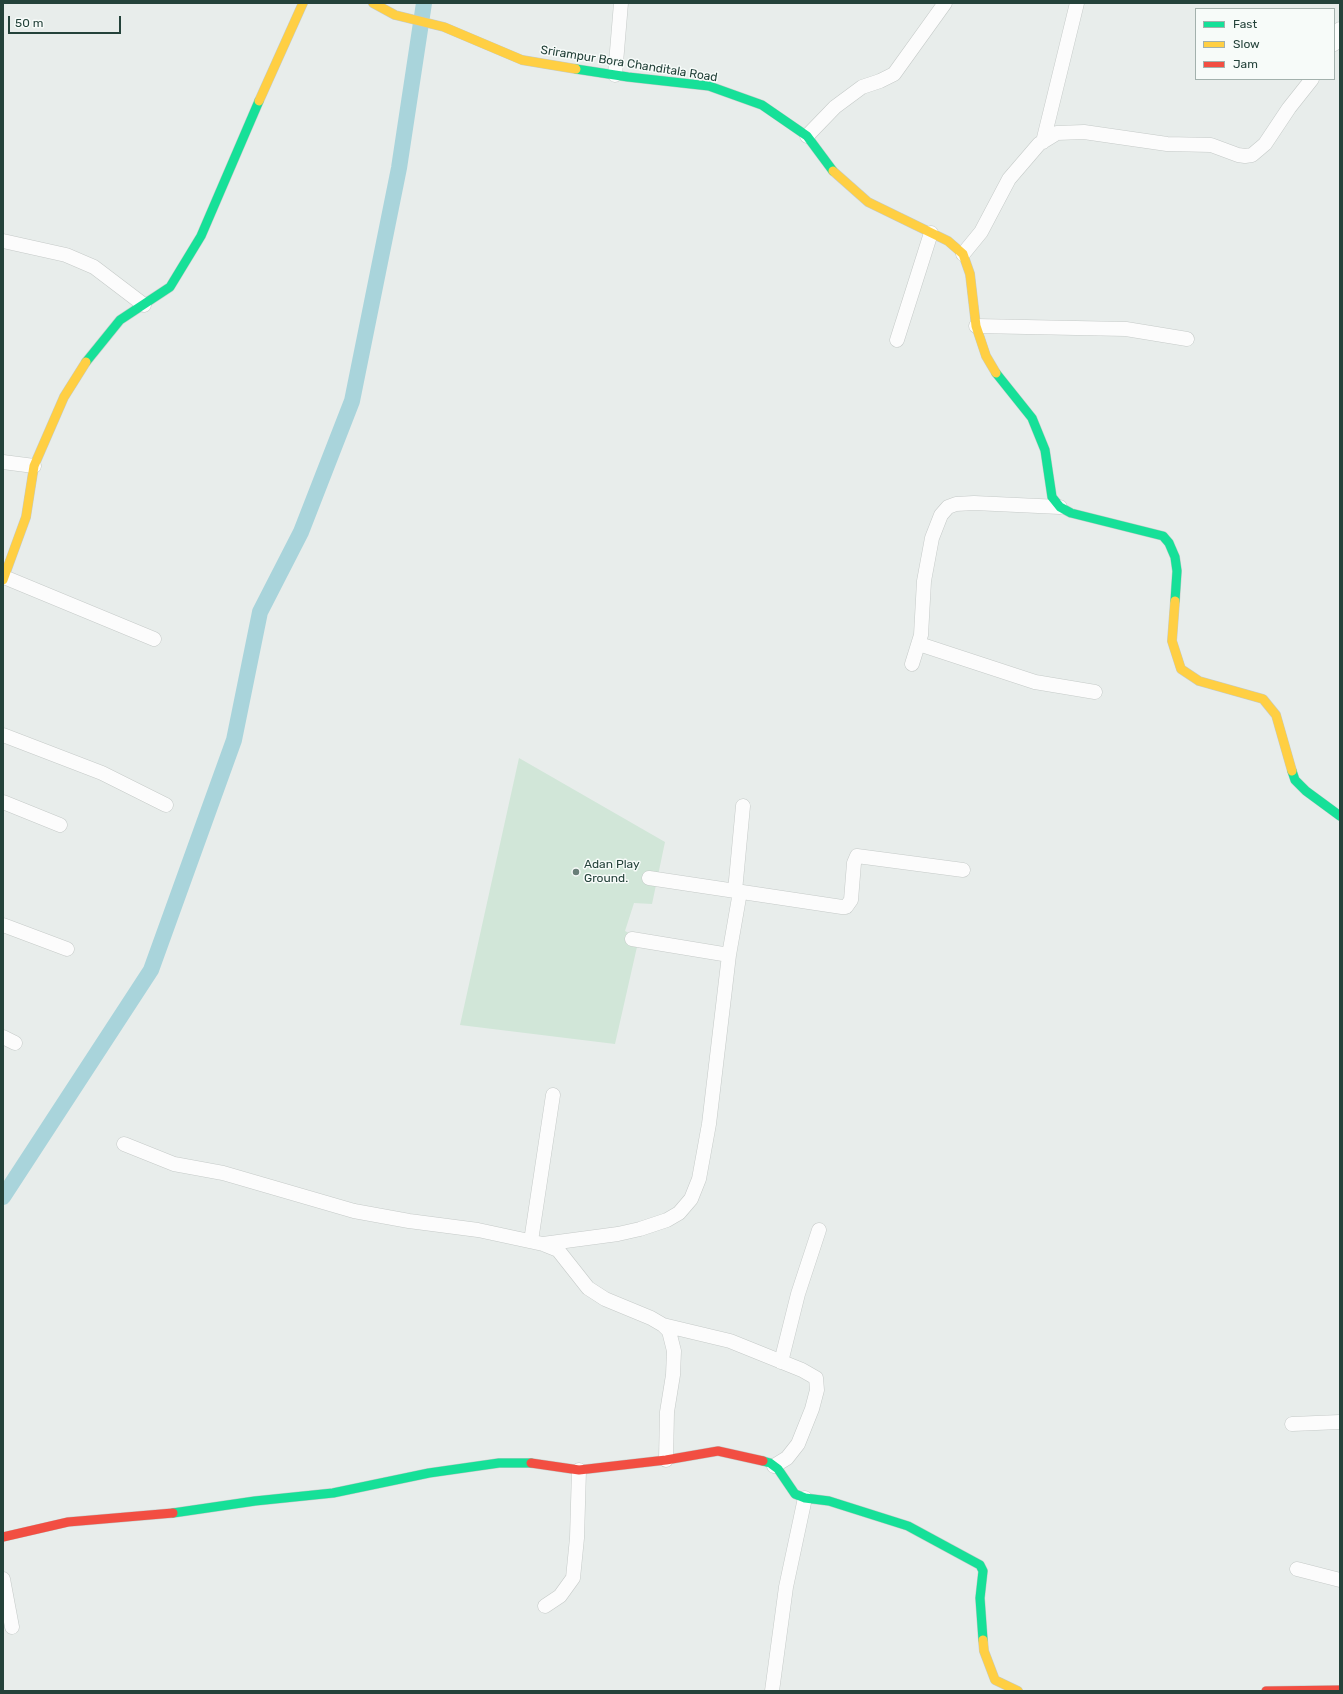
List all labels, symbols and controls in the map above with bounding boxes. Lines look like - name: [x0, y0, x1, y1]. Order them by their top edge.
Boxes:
- scale bar: [10, 8, 123, 34]
- legend: [1195, 8, 1335, 80]
- text: 50 m: [15, 16, 43, 30]
- text: Fast: [1233, 17, 1257, 31]
- text: Slow: [1233, 37, 1260, 51]
- street label: Srirampur Bora Chanditala Road: [539, 43, 719, 85]
- text: Jam: [1233, 57, 1258, 71]
- place label: Adan Play Ground.: [584, 858, 640, 886]
- marker: Adan Play Ground.: [571, 867, 581, 877]

